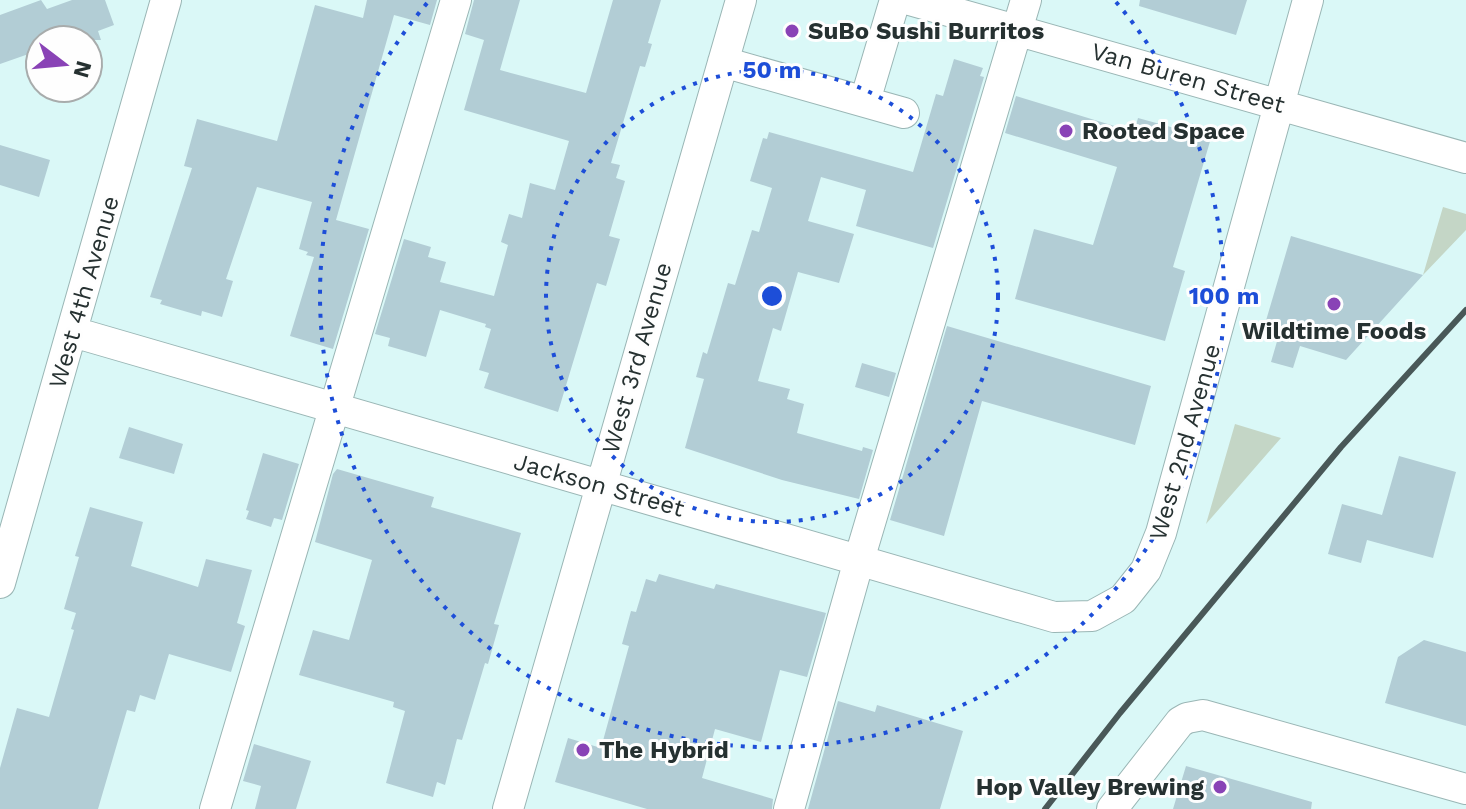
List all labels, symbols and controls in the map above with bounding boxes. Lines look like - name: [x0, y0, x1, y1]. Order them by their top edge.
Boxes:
- place label: SuBo Sushi Burritos: [808, 17, 1044, 45]
- marker: SuBo Sushi Burritos: [783, 22, 801, 40]
- north arrow: [24, 24, 104, 104]
- street label: Van Buren Street: [1088, 37, 1288, 119]
- text: 50 m: [743, 56, 801, 84]
- text: N: [68, 58, 97, 81]
- place label: Rooted Space: [1082, 117, 1245, 145]
- marker: Rooted Space: [1057, 122, 1075, 140]
- street label: West 4th Avenue: [43, 193, 125, 391]
- street label: West 3rd Avenue: [596, 259, 678, 457]
- centre of rings: [758, 282, 786, 310]
- text: 100 m: [1189, 282, 1259, 310]
- marker: Wildtime Foods: [1325, 295, 1343, 313]
- place label: Wildtime Foods: [1242, 317, 1427, 345]
- street label: West 2nd Avenue: [1144, 341, 1226, 543]
- street label: Jackson Street: [511, 447, 687, 523]
- place label: The Hybrid: [599, 736, 729, 764]
- marker: The Hybrid: [574, 741, 592, 759]
- place label: Hop Valley Brewing: [976, 773, 1205, 801]
- marker: Hop Valley Brewing: [1211, 778, 1229, 796]

